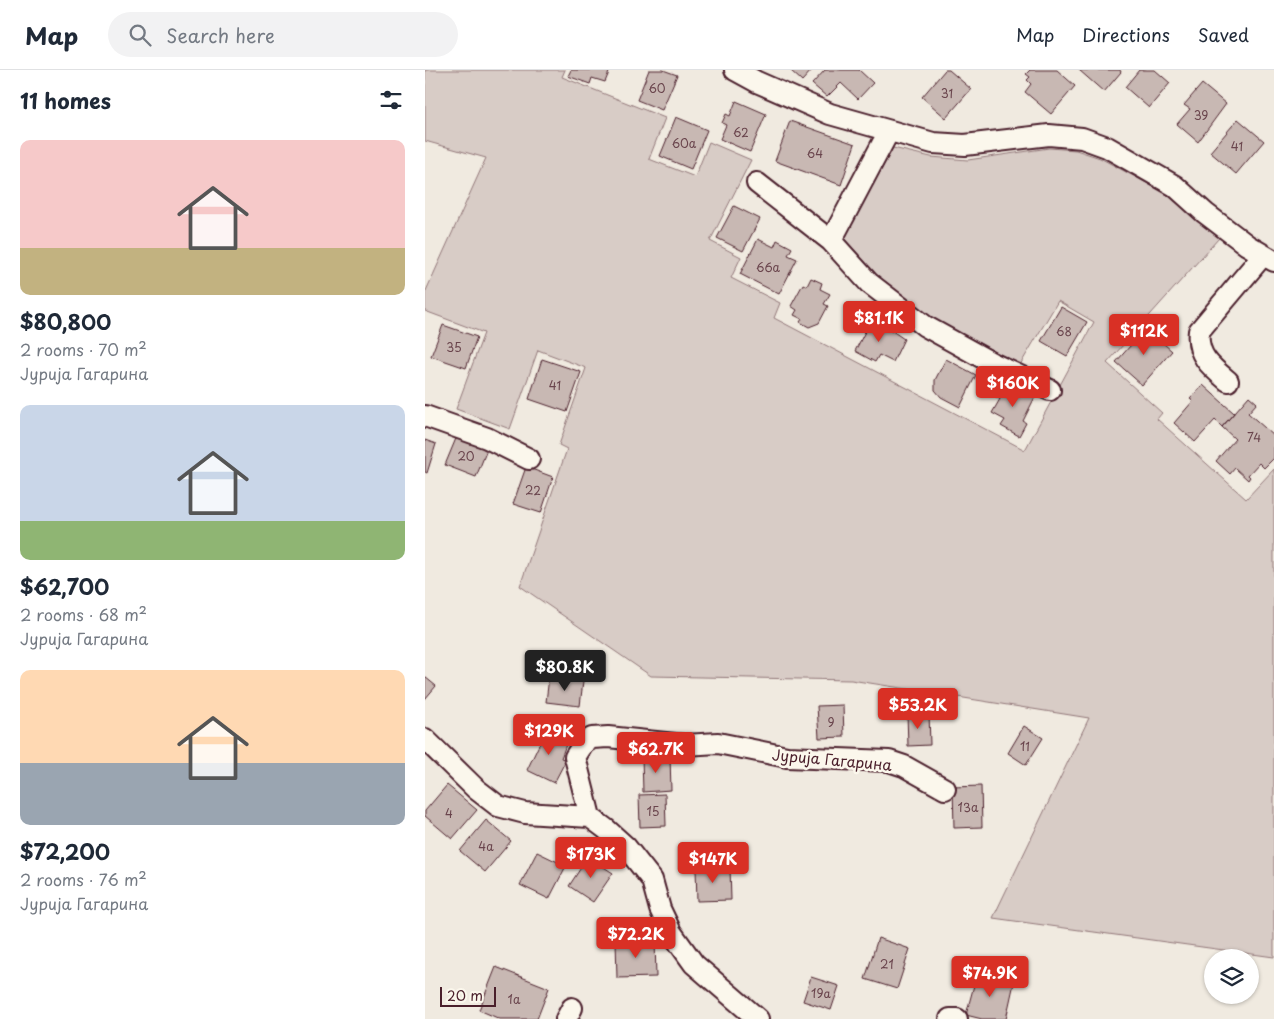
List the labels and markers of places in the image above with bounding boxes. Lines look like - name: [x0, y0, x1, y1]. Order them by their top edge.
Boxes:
- pin: $81.1K: [838, 300, 920, 343]
- pin: $112K: [1109, 314, 1179, 356]
- pin: $160K: [978, 366, 1048, 408]
- pin: $80.8K: [524, 650, 606, 692]
- pin: $53.2K: [877, 688, 959, 730]
- pin: $129K: [514, 714, 584, 756]
- pin: $62.7K: [615, 732, 697, 774]
- pin: $173K: [556, 836, 626, 879]
- pin: $147K: [678, 842, 748, 884]
- pin: $72.2K: [595, 916, 677, 959]
- pin: $74.9K: [949, 956, 1031, 998]

